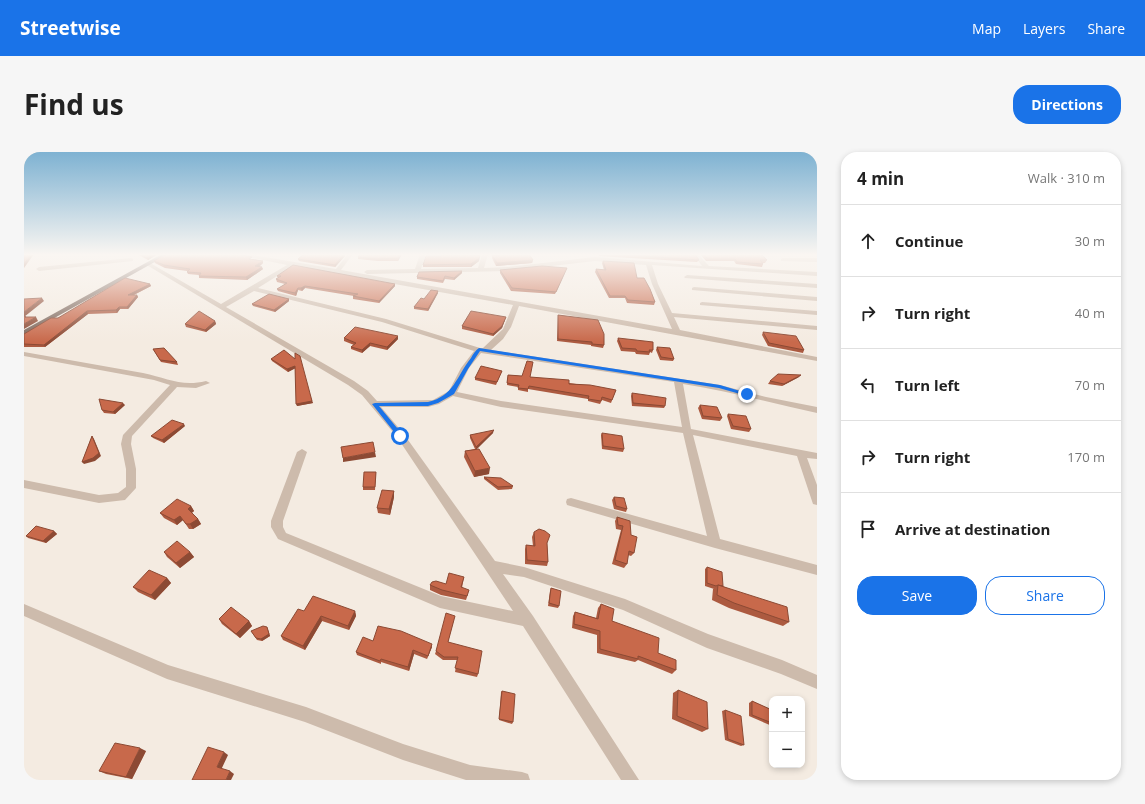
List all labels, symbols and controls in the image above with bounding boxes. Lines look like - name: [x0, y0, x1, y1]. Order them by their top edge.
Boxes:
- text: Streetwise: [20, 15, 121, 41]
- text: Map: [972, 19, 1001, 38]
- text: Layers: [1023, 19, 1065, 38]
- text: Share: [1087, 19, 1125, 38]
- text: Find us: [24, 85, 124, 123]
- button: Directions: [1013, 85, 1121, 124]
- text: 4 min: [857, 167, 904, 190]
- text: Walk · 310 m: [1028, 169, 1105, 187]
- icon: ahead: [857, 230, 879, 252]
- text: Continue: [895, 231, 963, 251]
- text: 30 m: [1075, 232, 1105, 250]
- icon: right: [857, 302, 879, 324]
- text: Turn right: [895, 303, 970, 323]
- text: 40 m: [1075, 304, 1105, 322]
- icon: left: [857, 374, 879, 396]
- text: Turn left: [895, 375, 960, 395]
- text: 70 m: [1075, 376, 1105, 394]
- route end: [738, 385, 756, 403]
- route start: [391, 427, 409, 445]
- icon: right: [857, 446, 879, 468]
- text: Turn right: [895, 447, 970, 467]
- text: 170 m: [1067, 448, 1105, 466]
- icon: arrive: [857, 518, 879, 540]
- text: Arrive at destination: [895, 519, 1050, 539]
- button: Save: [857, 576, 977, 615]
- button: Share: [985, 576, 1105, 615]
- map controls: [769, 696, 805, 768]
- button: +: [769, 696, 805, 732]
- button: −: [769, 732, 805, 768]

